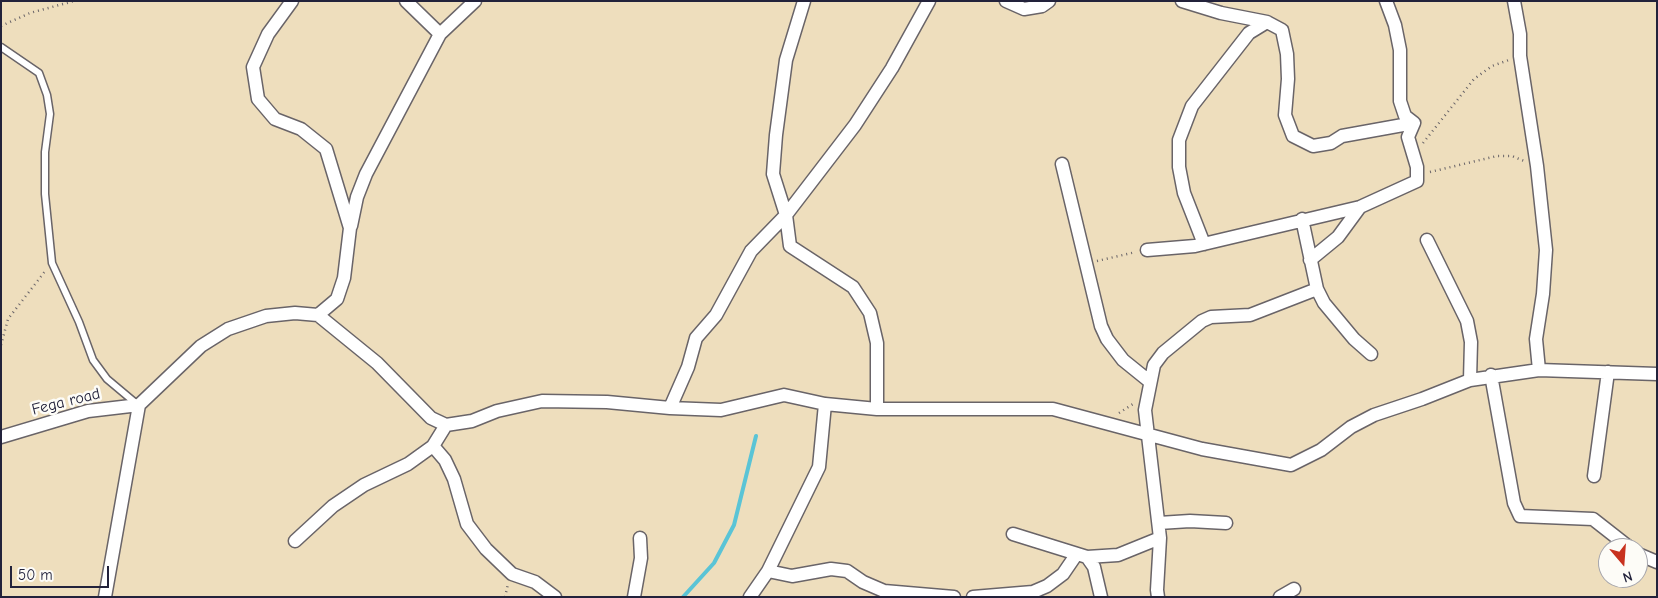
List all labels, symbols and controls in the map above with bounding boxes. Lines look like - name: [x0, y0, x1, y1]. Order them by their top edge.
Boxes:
- street label: Fega road: [30, 384, 102, 420]
- north arrow: [1598, 538, 1648, 588]
- scale bar: [12, 556, 111, 588]
- text: 50 m: [18, 566, 53, 584]
- text: N: [1621, 567, 1634, 586]

